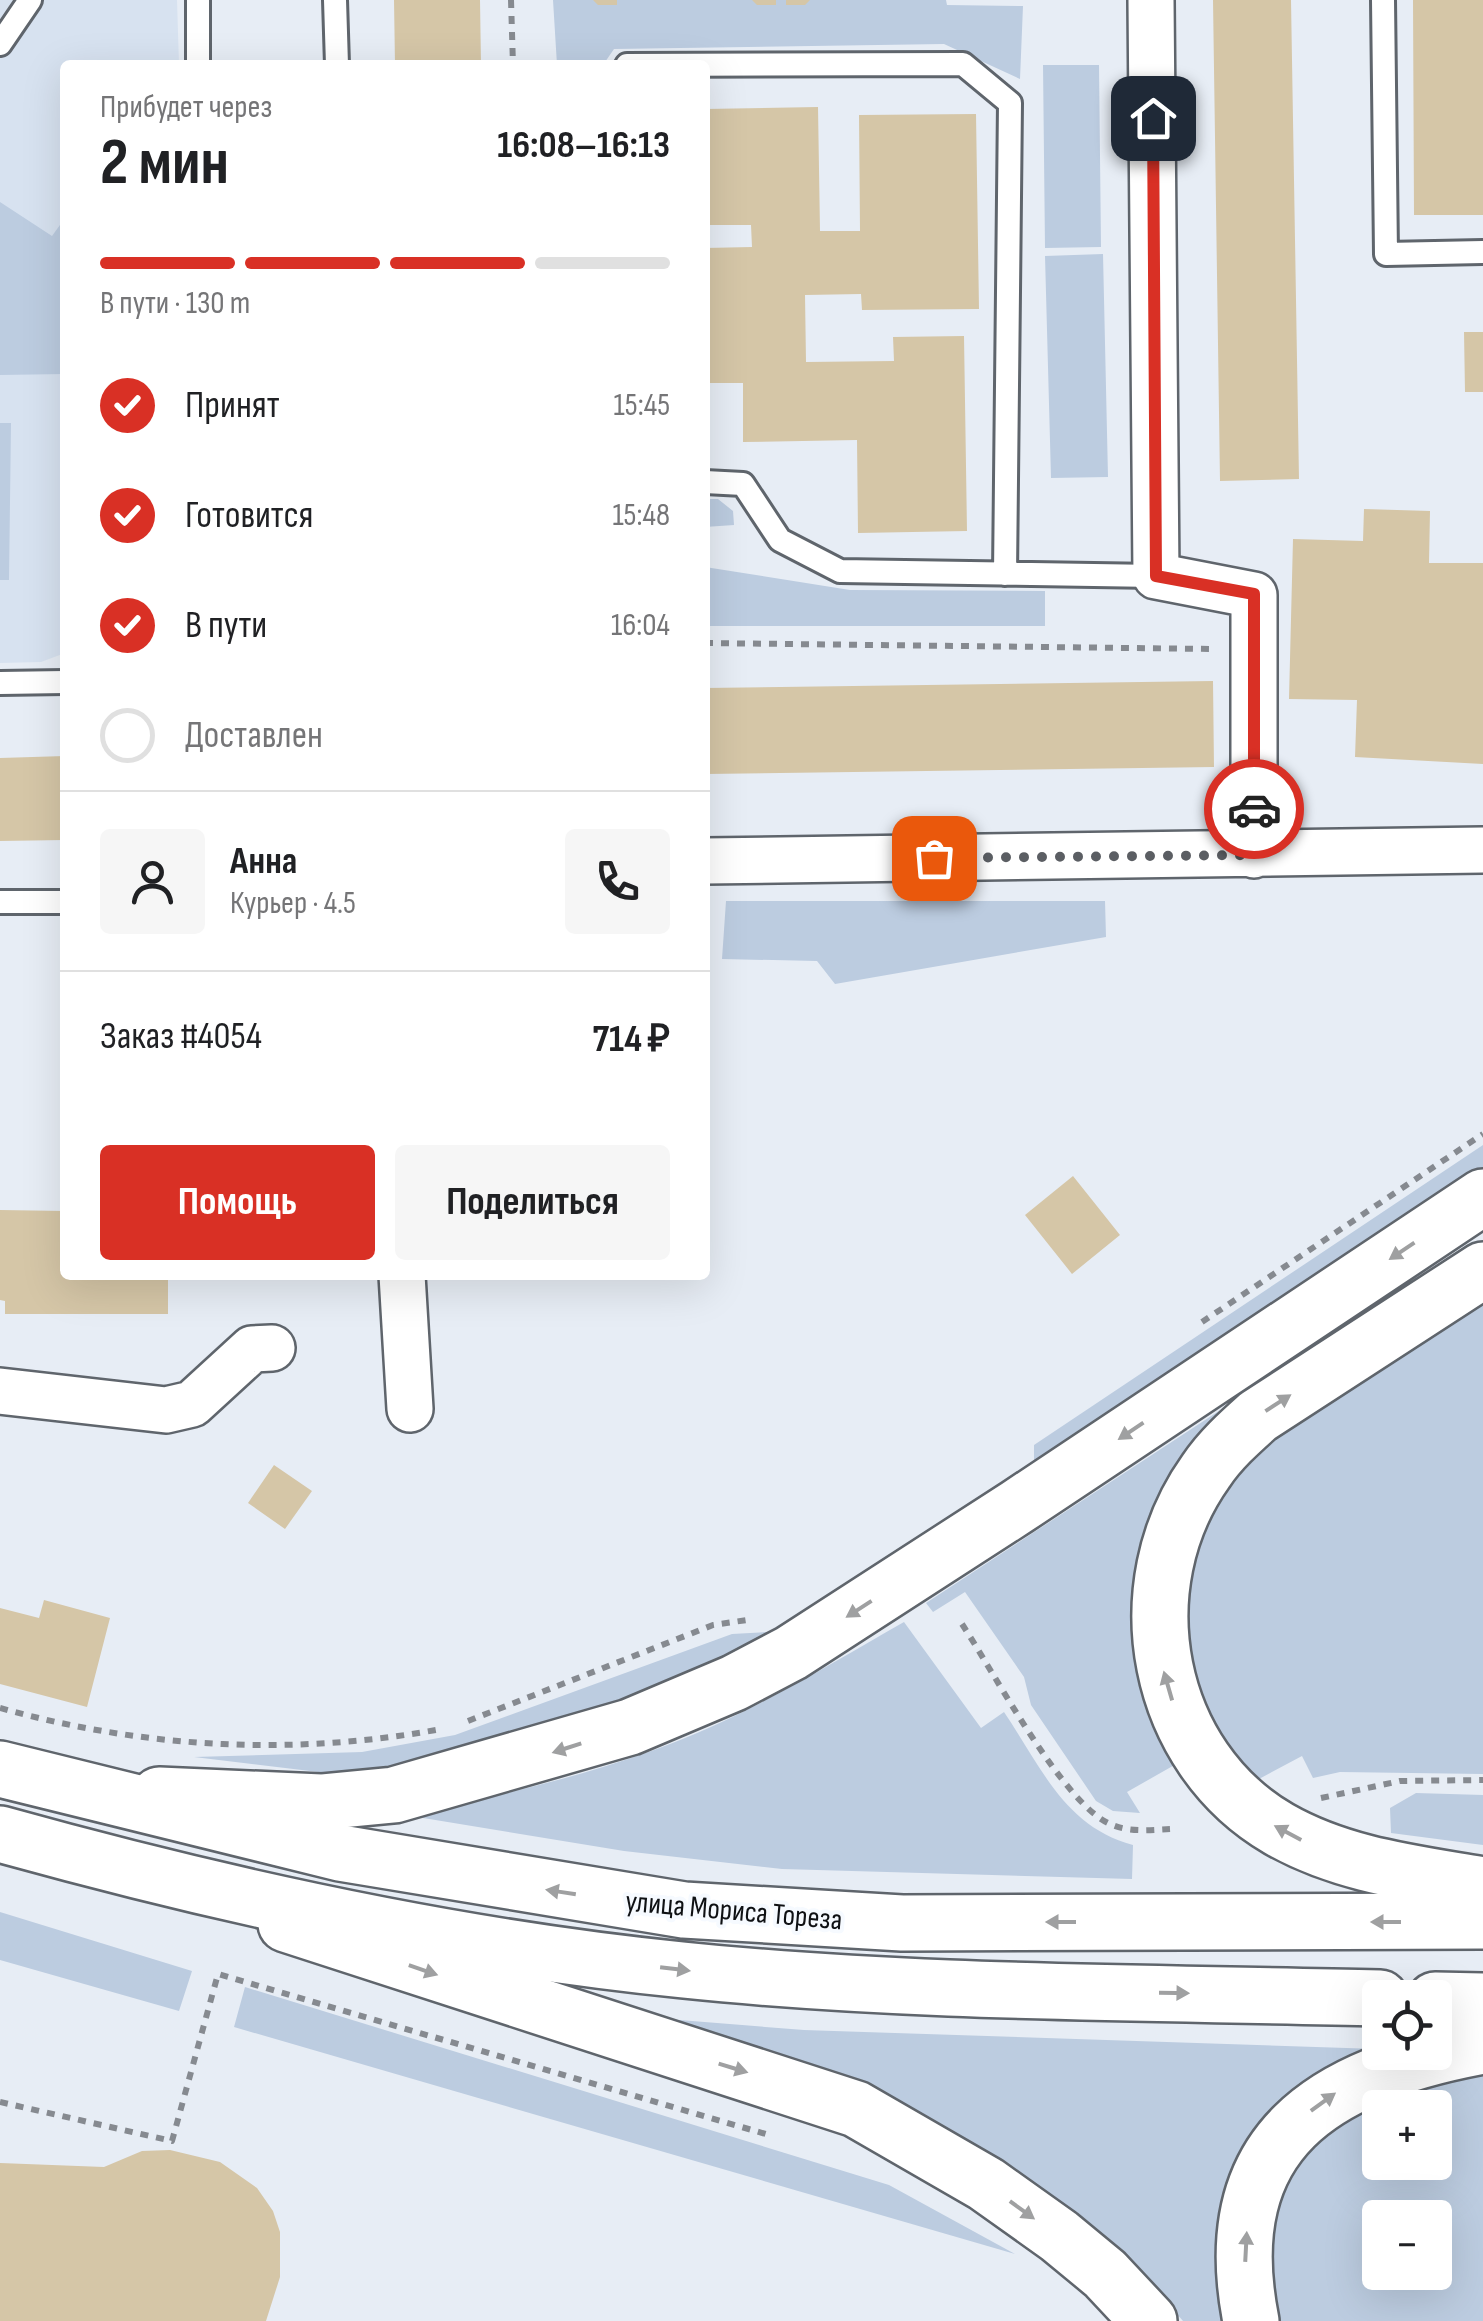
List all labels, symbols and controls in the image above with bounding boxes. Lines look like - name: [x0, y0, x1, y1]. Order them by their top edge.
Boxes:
- pin: [1111, 76, 1196, 161]
- text: Прибудет через: [100, 88, 272, 127]
- icon: home: [1126, 91, 1181, 146]
- text: 16:08–16:13: [497, 123, 670, 168]
- text: 2 мин: [100, 125, 229, 203]
- text: В пути · 130 m: [100, 284, 250, 323]
- icon: check: [100, 378, 155, 433]
- text: Принят: [185, 383, 280, 428]
- text: 15:45: [614, 386, 670, 425]
- icon: check: [100, 488, 155, 543]
- text: Готовится: [185, 493, 314, 538]
- text: 15:48: [612, 496, 670, 535]
- icon: check: [100, 598, 155, 653]
- text: В пути: [185, 603, 267, 648]
- text: 16:04: [611, 606, 670, 645]
- text: Доставлен: [185, 713, 323, 758]
- courier: [1204, 759, 1304, 859]
- icon: car: [1227, 782, 1282, 837]
- pin: [892, 816, 977, 901]
- button: person: [100, 829, 205, 934]
- button: phone: [565, 829, 670, 934]
- icon: bag: [907, 831, 962, 886]
- text: Анна: [230, 839, 297, 884]
- text: Курьер · 4.5: [230, 884, 356, 923]
- text: Заказ #4054: [100, 1014, 262, 1059]
- text: 714 ₽: [592, 1017, 670, 1062]
- button: Помощь: [100, 1145, 375, 1260]
- button: Поделиться: [395, 1145, 670, 1260]
- one-way arrow: [1388, 1242, 1415, 1260]
- one-way arrow: [1265, 1394, 1292, 1412]
- one-way arrow: [1118, 1421, 1145, 1440]
- one-way arrow: [845, 1599, 873, 1617]
- one-way arrow: [1160, 1670, 1175, 1700]
- one-way arrow: [551, 1741, 581, 1756]
- one-way arrow: [1274, 1825, 1303, 1842]
- one-way arrow: [544, 1883, 576, 1899]
- street label: улица Мориса Тореза: [624, 1884, 844, 1938]
- one-way arrow: [1044, 1914, 1076, 1930]
- one-way arrow: [1369, 1914, 1401, 1930]
- one-way arrow: [660, 1961, 692, 1977]
- one-way arrow: [408, 1964, 438, 1979]
- map controls: [1362, 1980, 1452, 2290]
- button: locate: [1362, 1980, 1452, 2070]
- one-way arrow: [1159, 1985, 1191, 2001]
- one-way arrow: [718, 2061, 749, 2076]
- button: +: [1362, 2090, 1452, 2180]
- one-way arrow: [1310, 2092, 1336, 2112]
- one-way arrow: [1009, 2200, 1036, 2220]
- button: −: [1362, 2200, 1452, 2290]
- one-way arrow: [1238, 2230, 1254, 2262]

